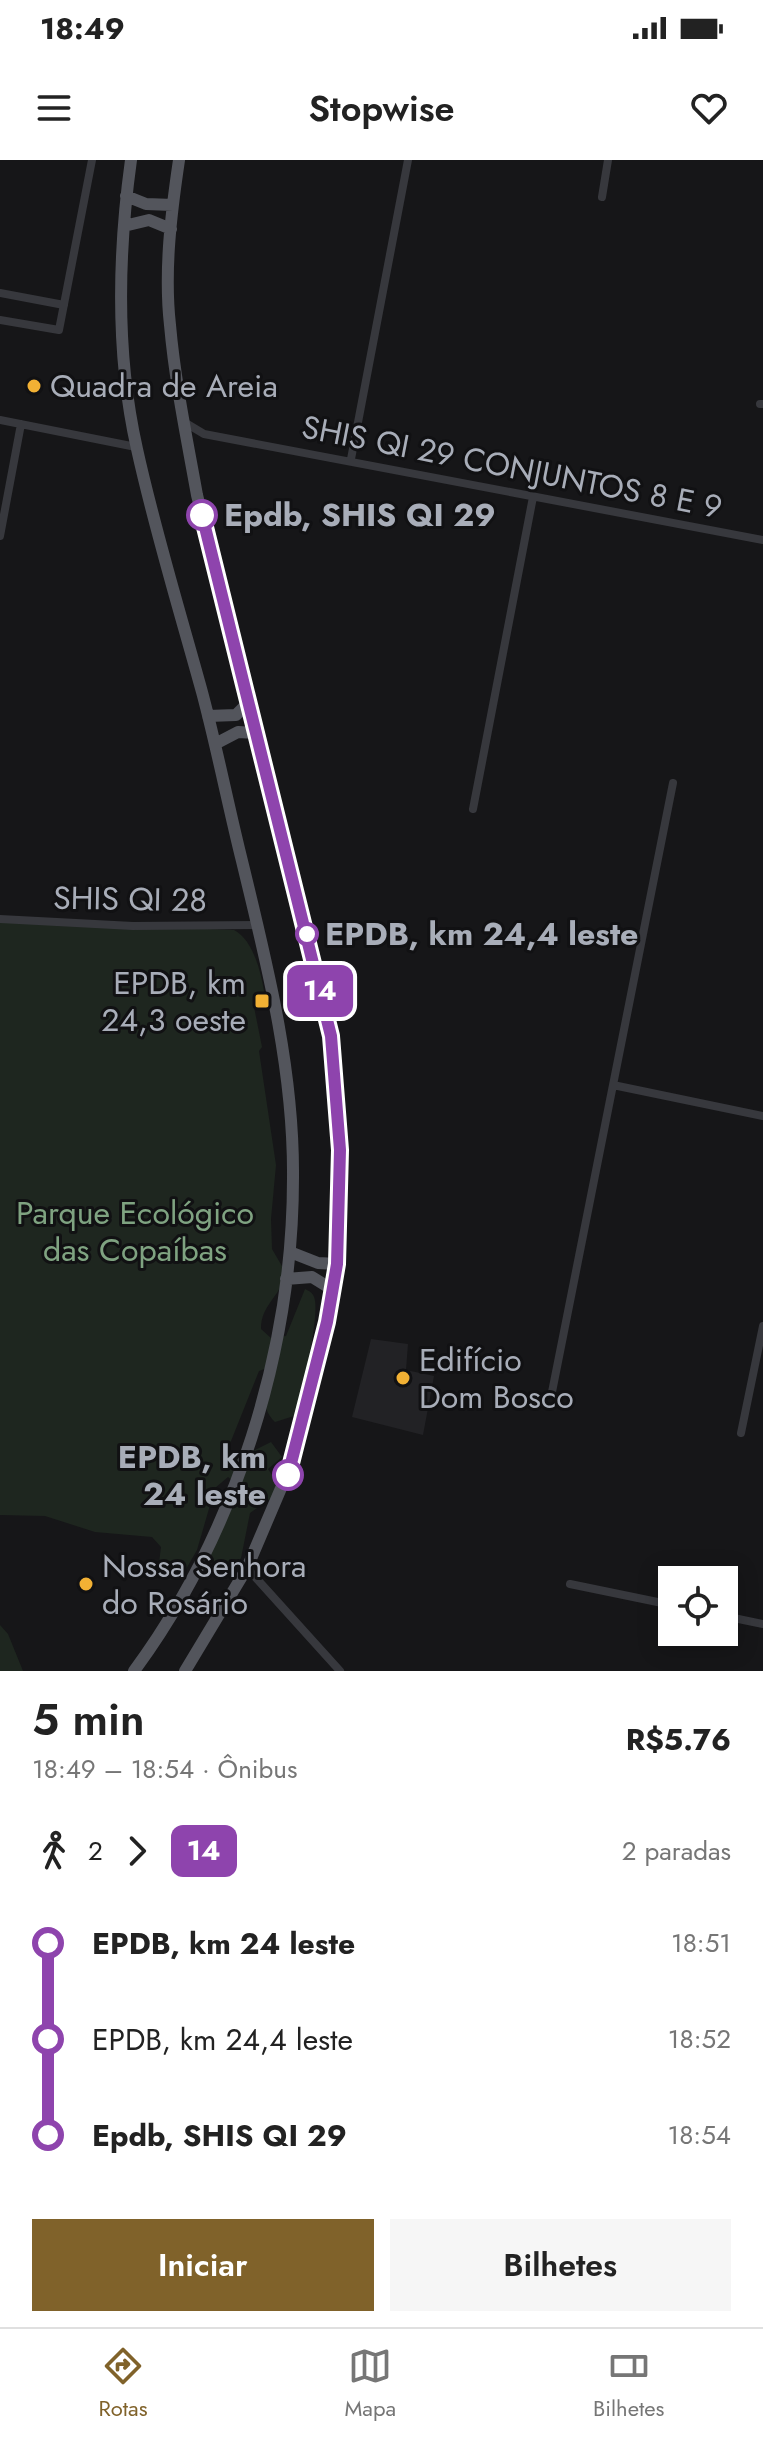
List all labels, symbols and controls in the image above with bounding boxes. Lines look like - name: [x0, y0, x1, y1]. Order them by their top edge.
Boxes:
- text: 18:49: [40, 7, 125, 50]
- text: Stopwise: [308, 82, 455, 134]
- icon: menu: [32, 86, 76, 130]
- icon: heart: [687, 86, 731, 130]
- place label: Quadra de Areia: [50, 363, 278, 409]
- marker: Quadra de Areia: [25, 377, 43, 395]
- street label: SHIS QI 29 CONJUNTOS 8 E 9: [298, 404, 726, 530]
- place label: Epdb, SHIS QI 29: [224, 492, 496, 538]
- marker: Epdb, SHIS QI 29: [187, 500, 217, 530]
- street label: SHIS QI 28: [53, 875, 207, 923]
- place label: EPDB, km 24,4 leste: [325, 911, 638, 957]
- marker: EPDB, km 24,4 leste: [296, 923, 318, 945]
- place label: EPDB, km 24,3 oeste: [101, 960, 246, 1043]
- line badge: 14: [284, 965, 356, 1017]
- text: 14: [303, 970, 337, 1011]
- marker: EPDB, km 24,3 oeste: [253, 992, 271, 1010]
- park label: Parque Ecológico das Copaíbas: [16, 1190, 254, 1273]
- place label: Edifício Dom Bosco: [419, 1337, 574, 1420]
- marker: Edifício Dom Bosco: [394, 1369, 412, 1387]
- place label: EPDB, km 24 leste: [118, 1434, 266, 1517]
- marker: EPDB, km 24 leste: [273, 1460, 303, 1490]
- place label: Nossa Senhora do Rosário: [102, 1543, 307, 1626]
- map controls: [658, 1566, 738, 1646]
- button: locate: [658, 1566, 738, 1646]
- marker: Nossa Senhora do Rosário: [77, 1575, 95, 1593]
- text: 5 min: [32, 1688, 145, 1752]
- text: R$5.76: [626, 1718, 731, 1761]
- text: 18:49 – 18:54 · Ônibus: [32, 1750, 298, 1788]
- icon: walk: [32, 1829, 76, 1873]
- icon: forward: [115, 1829, 159, 1873]
- text: 14: [187, 1830, 221, 1871]
- text: 2: [88, 1832, 103, 1870]
- text: 2 paradas: [622, 1832, 731, 1870]
- text: EPDB, km 24 leste: [92, 1922, 355, 1965]
- text: 18:51: [671, 1924, 731, 1962]
- text: EPDB, km 24,4 leste: [92, 2018, 353, 2061]
- text: 18:52: [668, 2020, 731, 2058]
- text: Epdb, SHIS QI 29: [92, 2114, 347, 2157]
- text: 18:54: [667, 2116, 731, 2154]
- button: Iniciar: [32, 2219, 374, 2311]
- button: Bilhetes: [390, 2219, 731, 2311]
- tab: Rotas: [98, 2344, 148, 2424]
- tab: Mapa: [345, 2344, 396, 2424]
- tab: Bilhetes: [593, 2344, 664, 2424]

